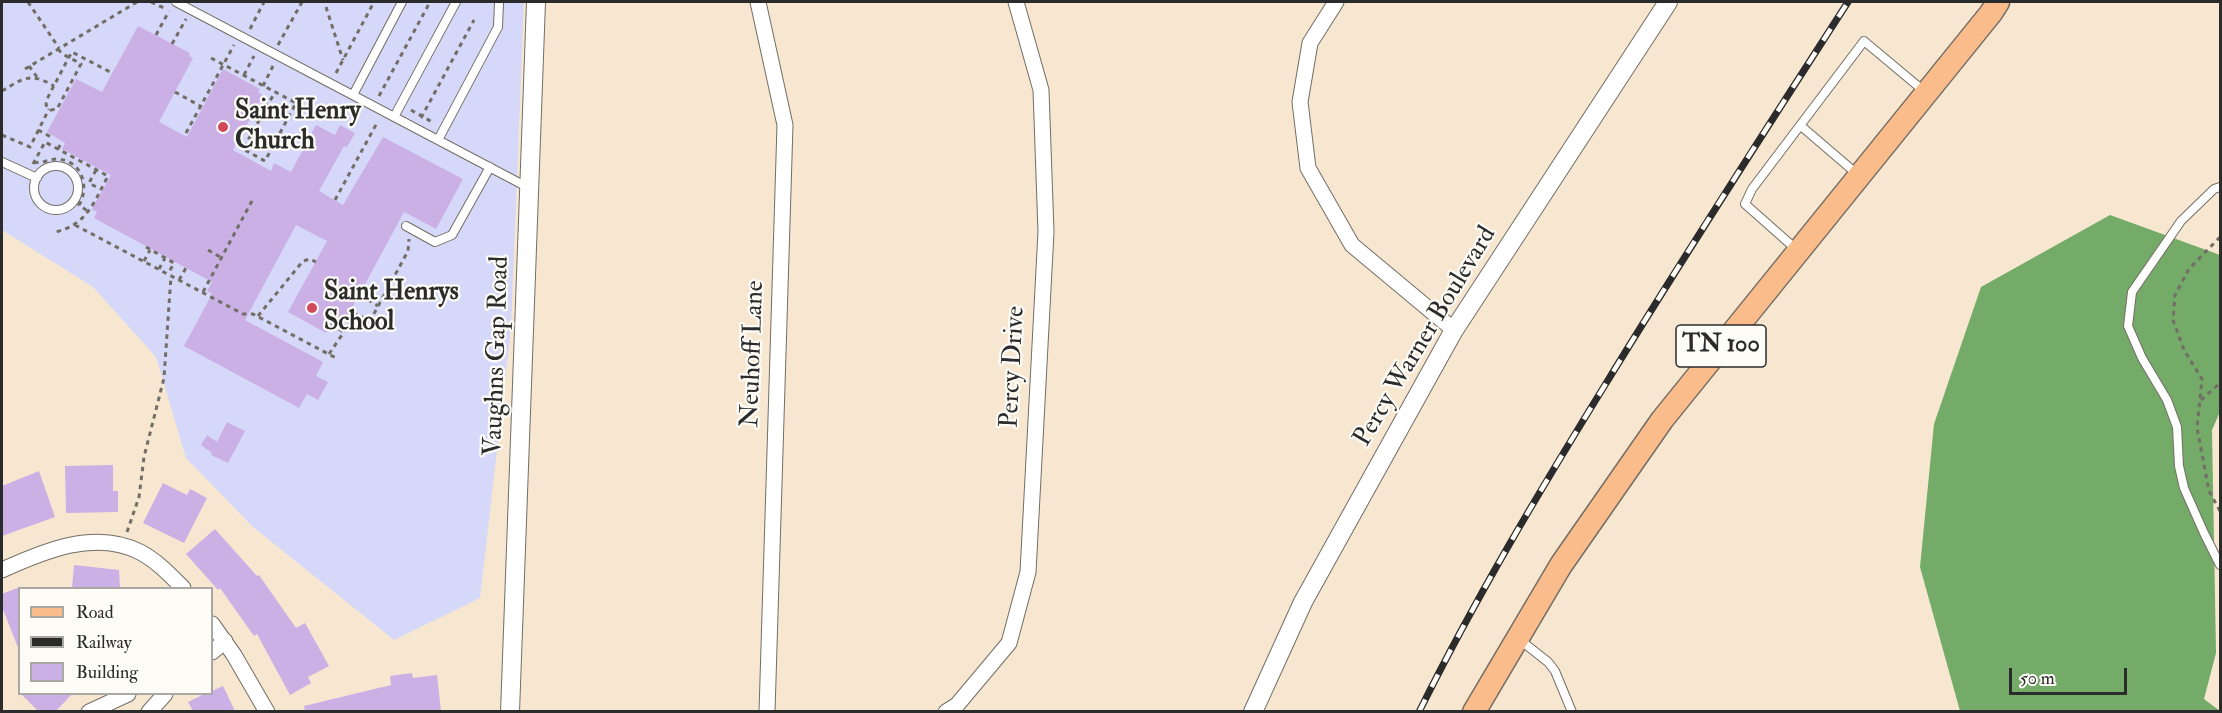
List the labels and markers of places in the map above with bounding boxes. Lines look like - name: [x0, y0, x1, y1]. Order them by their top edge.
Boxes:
- place label: Saint Henry Church: [235, 96, 361, 158]
- marker: Saint Henry Church: [216, 120, 230, 134]
- place label: Saint Henrys School: [324, 277, 459, 338]
- marker: Saint Henrys School: [305, 301, 319, 315]

